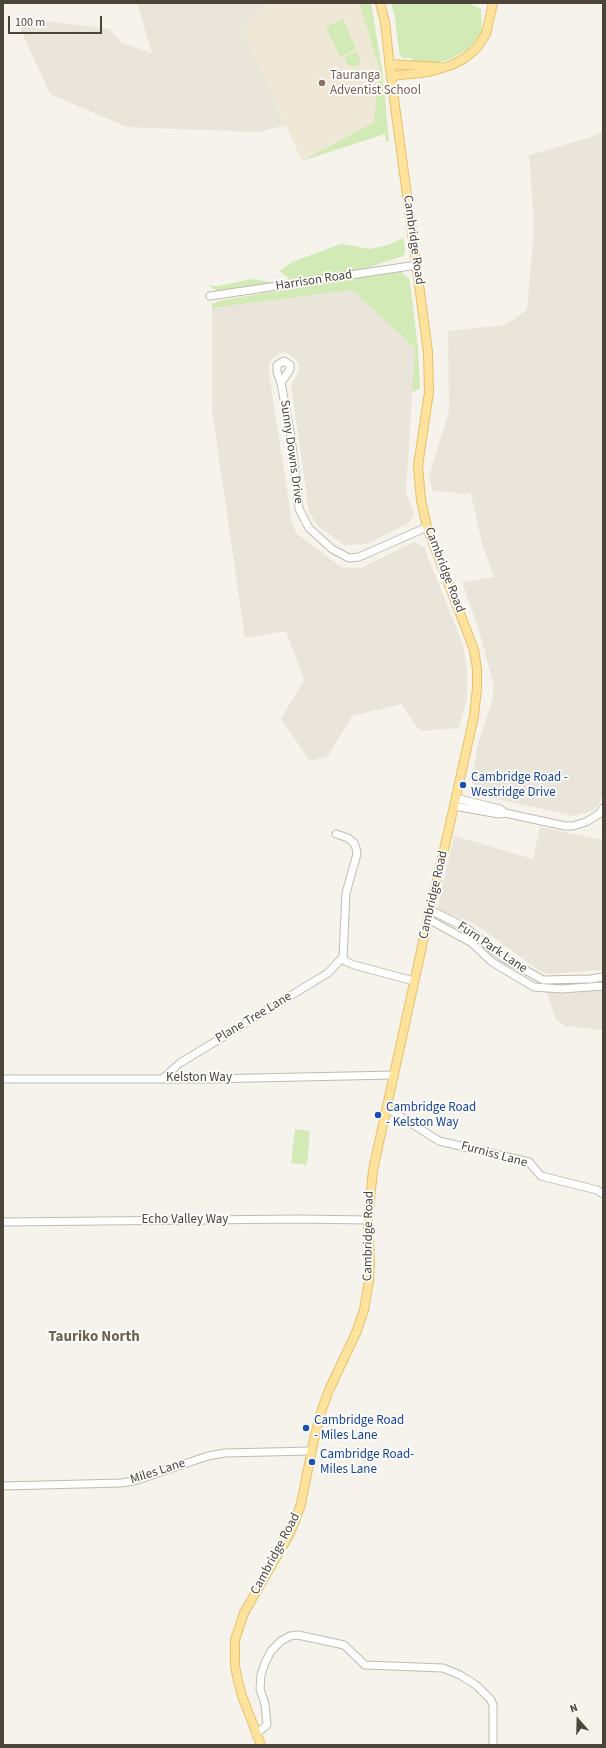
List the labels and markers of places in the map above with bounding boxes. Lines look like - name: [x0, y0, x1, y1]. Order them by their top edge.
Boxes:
- place label: Tauranga Adventist School: [330, 68, 421, 99]
- marker: Tauranga Adventist School: [317, 78, 327, 88]
- place label: Cambridge Road - Westridge Drive: [471, 770, 568, 801]
- marker: Cambridge Road - Westridge Drive: [458, 780, 468, 790]
- place label: Cambridge Road - Kelston Way: [386, 1100, 476, 1131]
- marker: Cambridge Road - Kelston Way: [373, 1110, 383, 1120]
- place label: Cambridge Road - Miles Lane: [314, 1413, 404, 1444]
- marker: Cambridge Road - Miles Lane: [301, 1423, 311, 1433]
- place label: Cambridge Road- Miles Lane: [320, 1447, 414, 1478]
- marker: Cambridge Road- Miles Lane: [307, 1457, 317, 1467]

